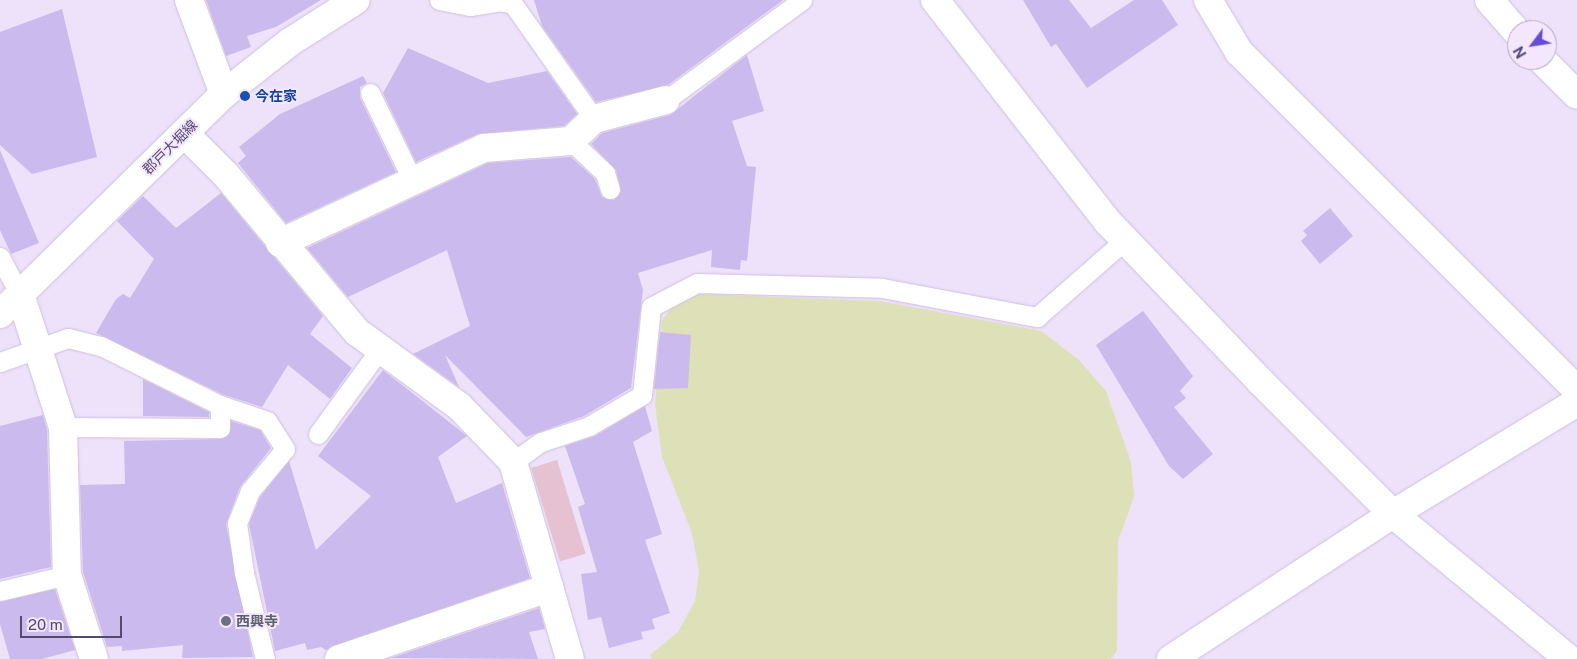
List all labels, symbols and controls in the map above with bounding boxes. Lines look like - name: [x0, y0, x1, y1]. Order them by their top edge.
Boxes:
- north arrow: [1507, 20, 1557, 70]
- text: N: [1510, 43, 1530, 61]
- place label: 今在家: [255, 88, 297, 104]
- marker: 今在家: [239, 90, 251, 102]
- street label: 郡戸大堀線: [139, 116, 201, 178]
- scale bar: [22, 606, 125, 638]
- place label: 西興寺: [236, 613, 278, 629]
- marker: 西興寺: [220, 615, 232, 627]
- text: 20 m: [28, 616, 63, 633]

